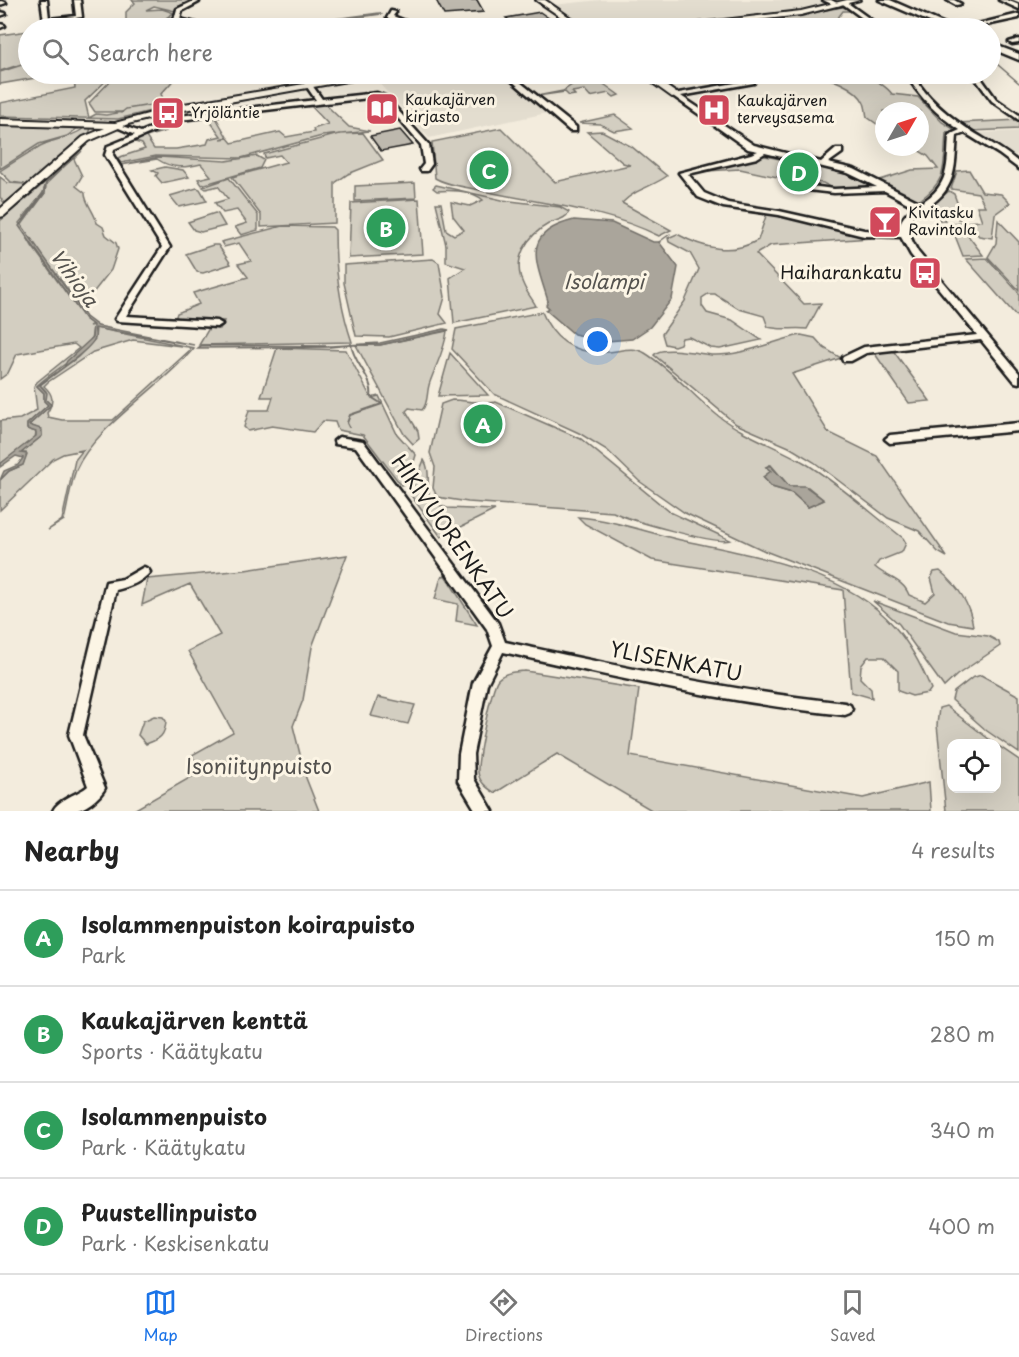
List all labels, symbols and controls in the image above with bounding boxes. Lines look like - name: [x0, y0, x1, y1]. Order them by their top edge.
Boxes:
- search box: [18, 18, 1001, 84]
- icon: search: [39, 35, 72, 68]
- text: Search here: [87, 35, 213, 68]
- place label: Kaukajärven kirjasto: [405, 87, 495, 127]
- place label: Kaukajärven terveysasema: [737, 88, 835, 128]
- library icon: Kaukajärven kirjasto: [364, 91, 400, 127]
- hospital icon: Kaukajärven terveysasema: [696, 92, 732, 128]
- bus stop icon: Yrjöläntie: [150, 95, 186, 131]
- place label: Yrjöläntie: [191, 100, 260, 123]
- north arrow: [875, 102, 929, 156]
- pin: C: [470, 148, 508, 192]
- pin: D: [780, 150, 818, 195]
- place label: Kivitasku Ravintola: [908, 200, 977, 240]
- bar icon: Kivitasku Ravintola: [867, 204, 903, 240]
- pin: B: [366, 206, 406, 250]
- water label: Vihioja: [43, 242, 107, 313]
- bus stop icon: Haiharankatu: [907, 255, 943, 291]
- place label: Haiharankatu: [780, 258, 902, 285]
- water label: Isolampi: [564, 266, 648, 296]
- your location: [583, 327, 612, 356]
- pin: A: [464, 402, 502, 446]
- street label: HIKIVUORENKATU: [385, 447, 522, 625]
- street label: YLISENKATU: [607, 632, 745, 689]
- map controls: [947, 739, 1001, 793]
- button: locate: [947, 739, 1001, 793]
- park label: Isoniitynpuisto: [186, 749, 332, 781]
- text: Nearby: [24, 831, 119, 870]
- text: 4 results: [911, 835, 995, 865]
- text: Isolammenpuiston koirapuisto: [81, 907, 415, 940]
- text: A: [36, 923, 51, 953]
- text: 150 m: [935, 923, 995, 953]
- text: Park: [81, 940, 126, 970]
- text: Kaukajärven kenttä: [81, 1003, 308, 1036]
- text: B: [37, 1019, 50, 1049]
- text: 280 m: [930, 1019, 995, 1049]
- text: Sports · Käätykatu: [81, 1036, 263, 1066]
- text: Isolammenpuisto: [81, 1099, 267, 1132]
- text: C: [36, 1115, 51, 1145]
- text: 340 m: [930, 1115, 995, 1145]
- text: Park · Käätykatu: [81, 1132, 246, 1162]
- text: Puustellinpuisto: [81, 1195, 257, 1228]
- text: D: [36, 1211, 51, 1241]
- text: 400 m: [928, 1211, 995, 1241]
- text: Park · Keskisenkatu: [81, 1228, 269, 1258]
- tab: Map: [144, 1286, 178, 1346]
- tab: Directions: [465, 1286, 543, 1346]
- tab: Saved: [830, 1286, 875, 1346]

